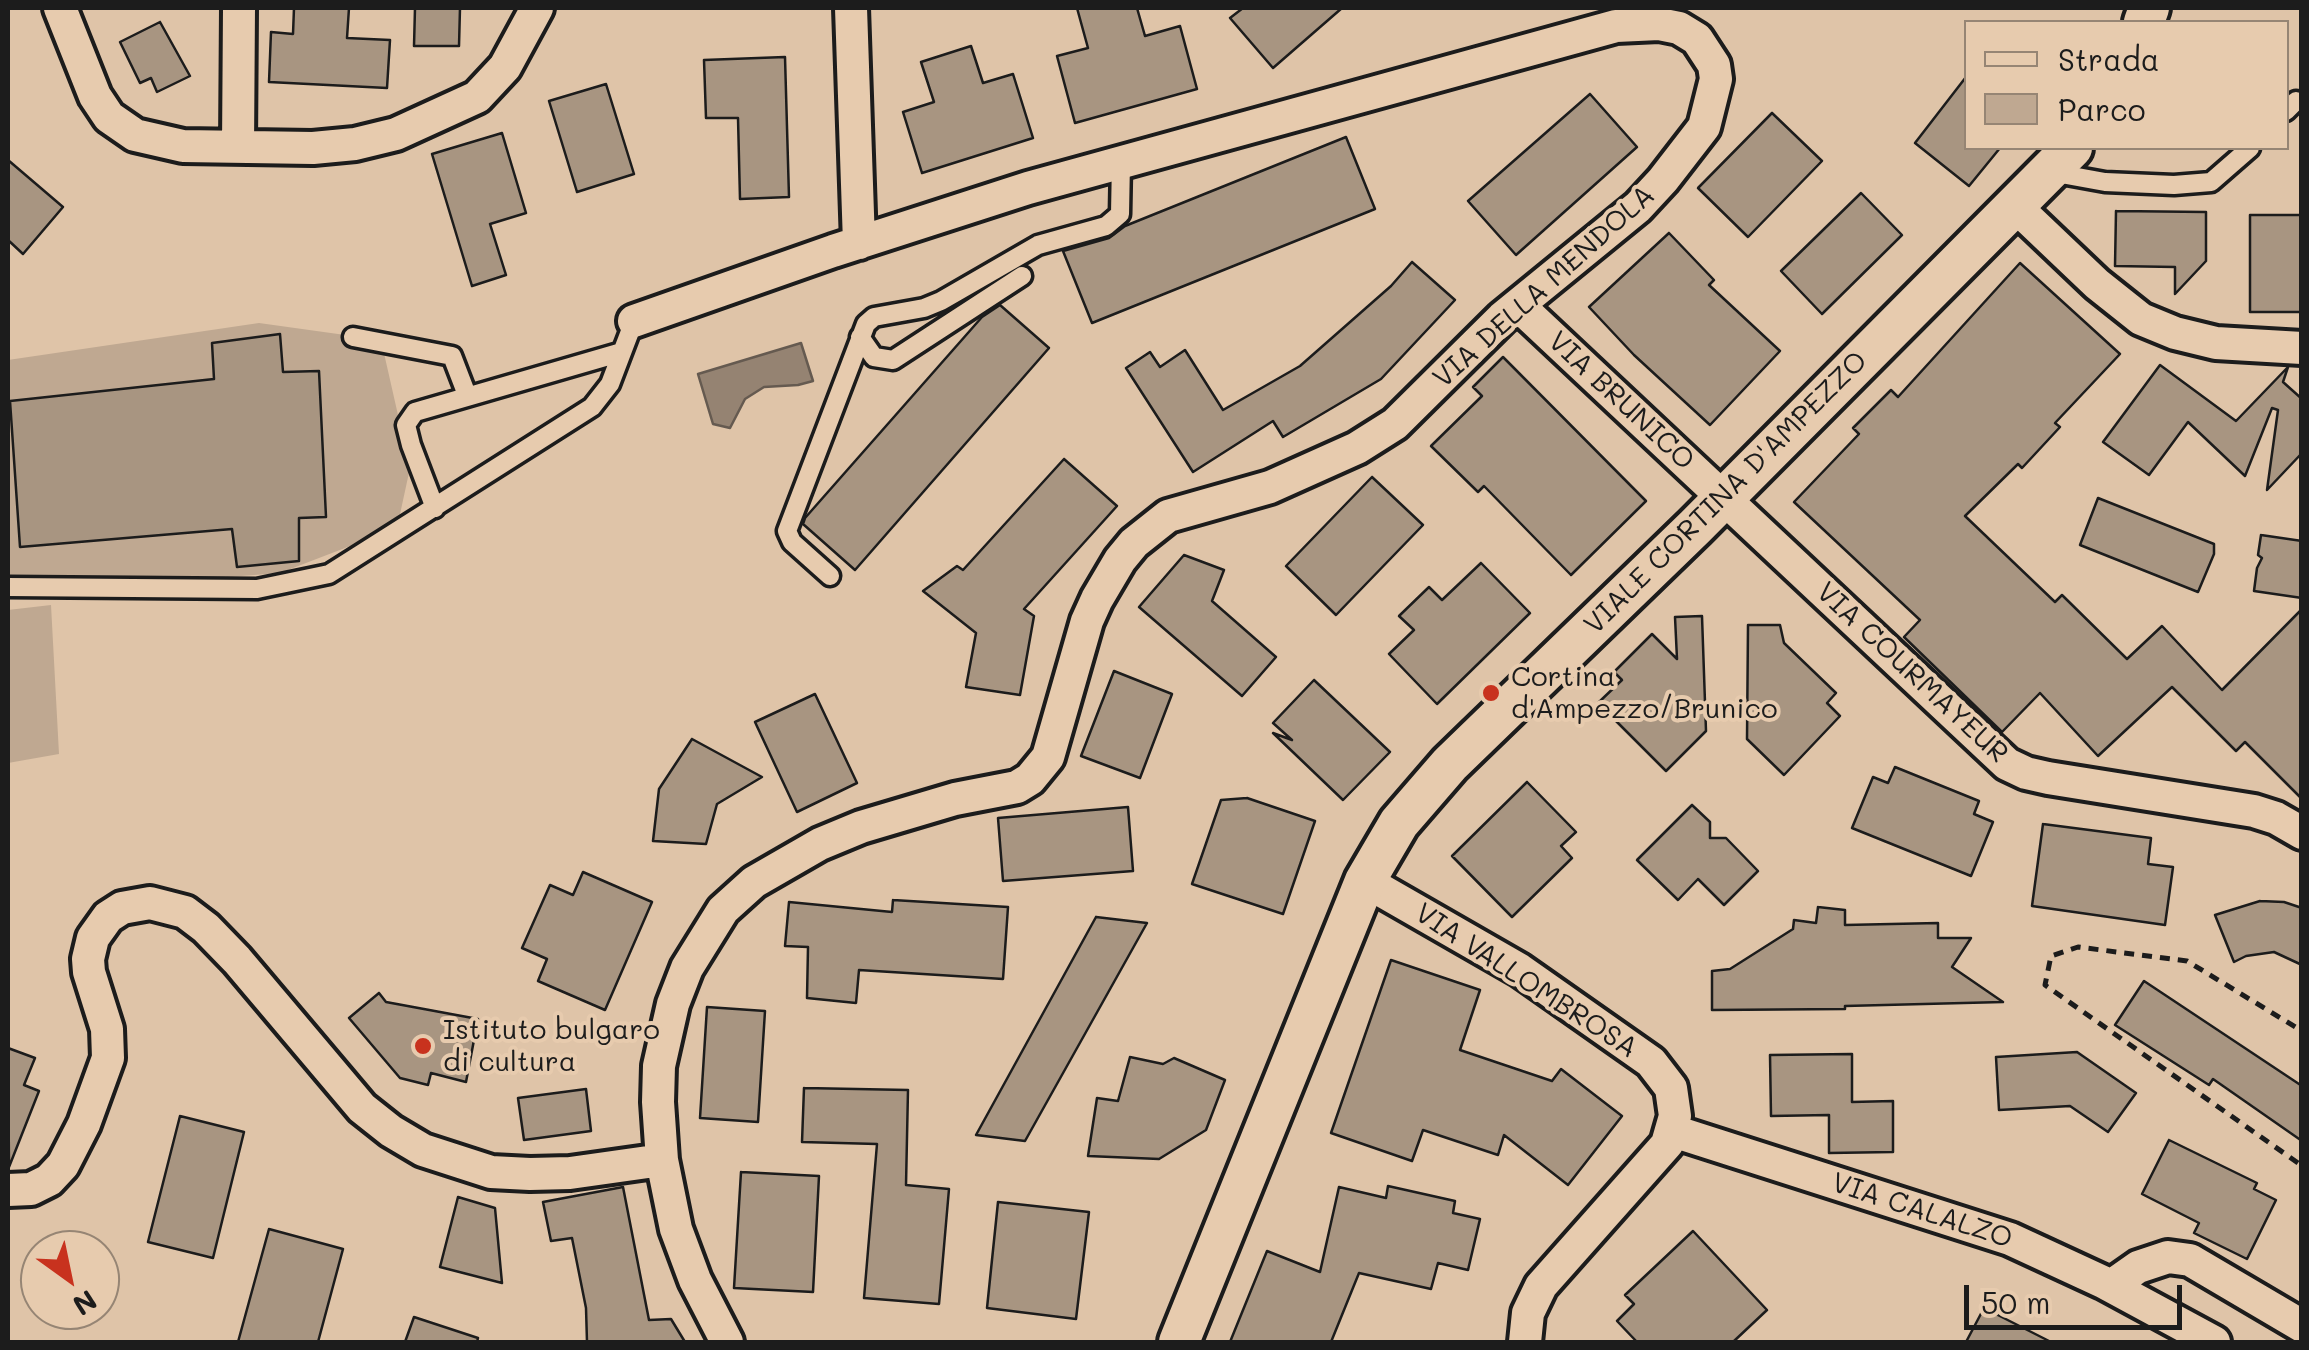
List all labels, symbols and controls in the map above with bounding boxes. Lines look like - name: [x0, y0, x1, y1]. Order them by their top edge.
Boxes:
- legend: [1964, 20, 2289, 150]
- text: Strada: [2058, 39, 2160, 79]
- text: Parco: [2058, 89, 2146, 129]
- street label: VIA DELLA MENDOLA: [1426, 179, 1662, 395]
- street label: VIA BRUNICO: [1541, 325, 1701, 477]
- street label: VIALE CORTINA D'AMPEZZO: [1577, 344, 1875, 642]
- street label: VIA COURMAYEUR: [1809, 575, 2015, 771]
- place label: Cortina d'Ampezzo/Brunico: [1511, 660, 1778, 726]
- marker: Cortina d'Ampezzo/Brunico: [1480, 682, 1502, 704]
- street label: VIA VALLOMBROSA: [1409, 897, 1643, 1065]
- place label: Istituto bulgaro di cultura: [443, 1013, 660, 1079]
- marker: Istituto bulgaro di cultura: [412, 1035, 434, 1057]
- street label: VIA CALALZO: [1827, 1166, 2017, 1256]
- north arrow: [20, 1230, 120, 1330]
- scale bar: [1969, 1265, 2186, 1327]
- text: 50 m: [1981, 1282, 2051, 1322]
- text: N: [67, 1283, 104, 1324]

